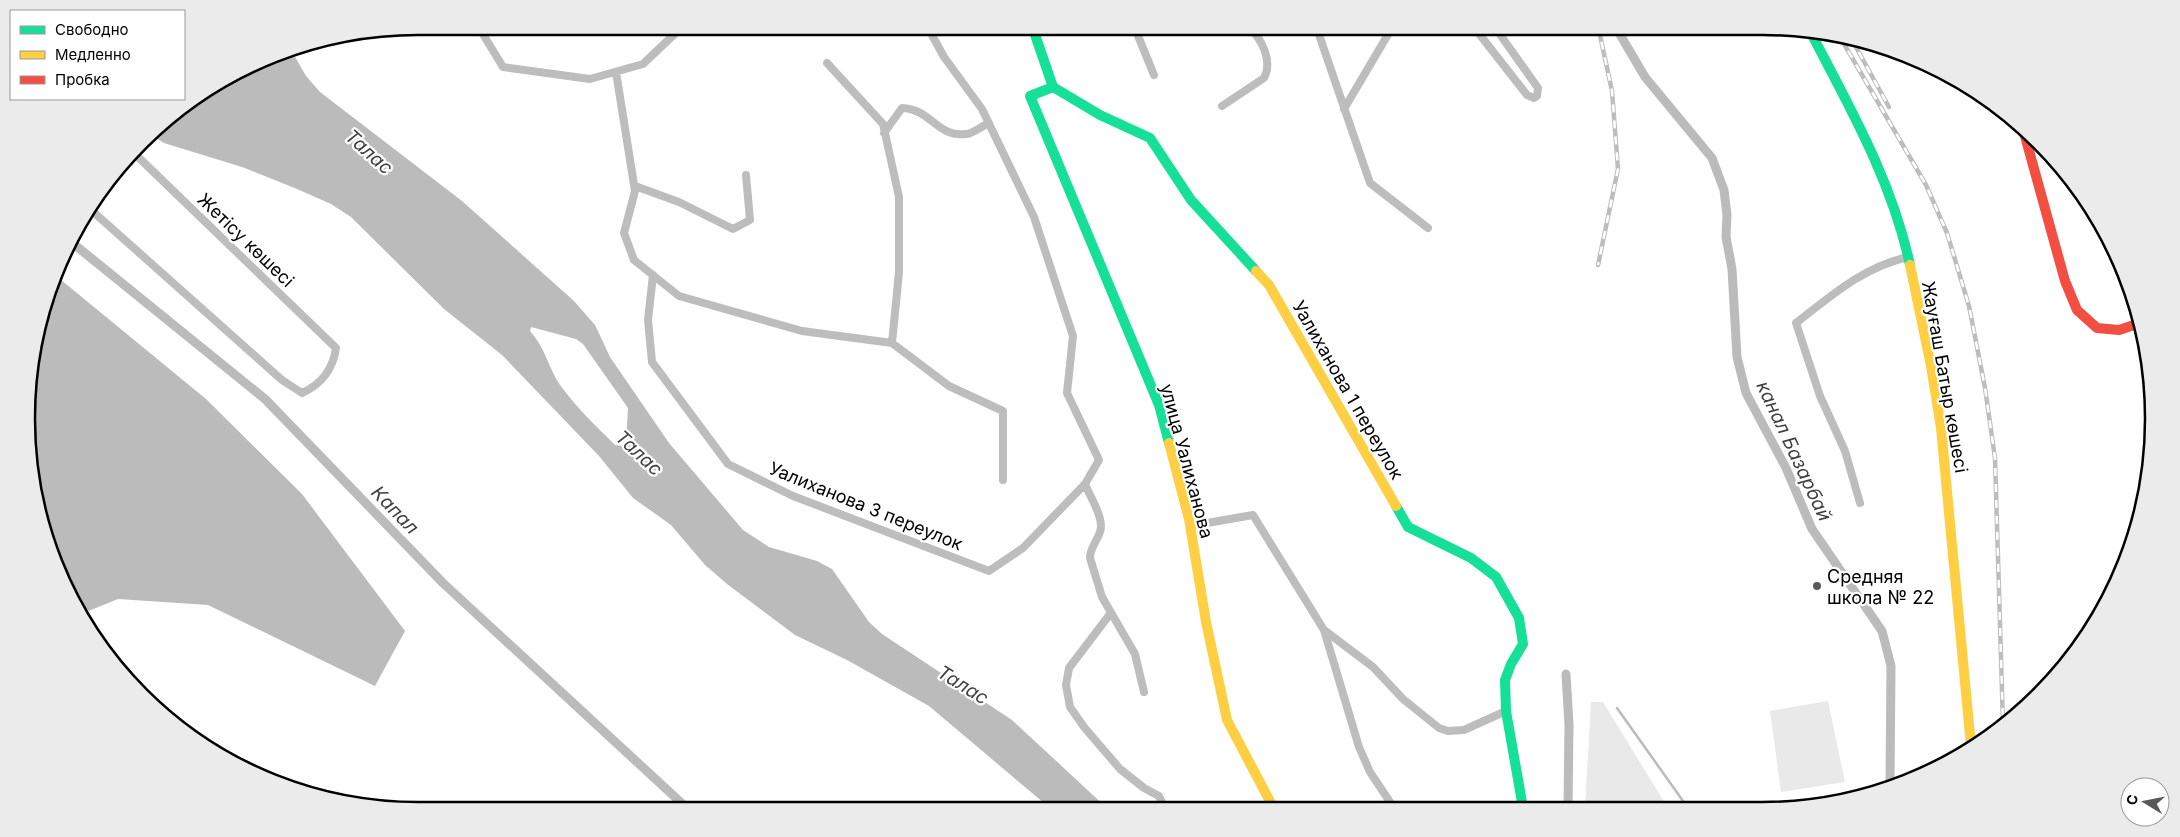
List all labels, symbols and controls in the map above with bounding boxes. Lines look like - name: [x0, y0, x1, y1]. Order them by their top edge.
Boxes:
- legend: [10, 10, 185, 100]
- text: Свободно: [55, 20, 129, 39]
- text: Медленно: [55, 45, 131, 64]
- text: Пробка: [55, 70, 110, 89]
- water label: Талас: [340, 125, 398, 179]
- street label: Жетісу көшесі: [194, 189, 298, 291]
- street label: Жауғаш Батыр көшесі: [1918, 280, 1972, 474]
- street label: Уалиханова 1 переулок: [1288, 297, 1408, 483]
- water label: канал Базарбай: [1751, 377, 1837, 525]
- street label: улица Уалиханова: [1156, 381, 1218, 541]
- water label: Талас: [611, 425, 667, 481]
- street label: Уалиханова 3 переулок: [766, 458, 966, 554]
- water label: Капал: [367, 481, 424, 539]
- place label: Средняя школа № 22: [1827, 566, 1934, 608]
- marker: Средняя школа № 22: [1811, 580, 1823, 592]
- water label: Талас: [933, 660, 993, 710]
- north arrow: [2120, 777, 2170, 827]
- text: С: [2122, 793, 2141, 806]

